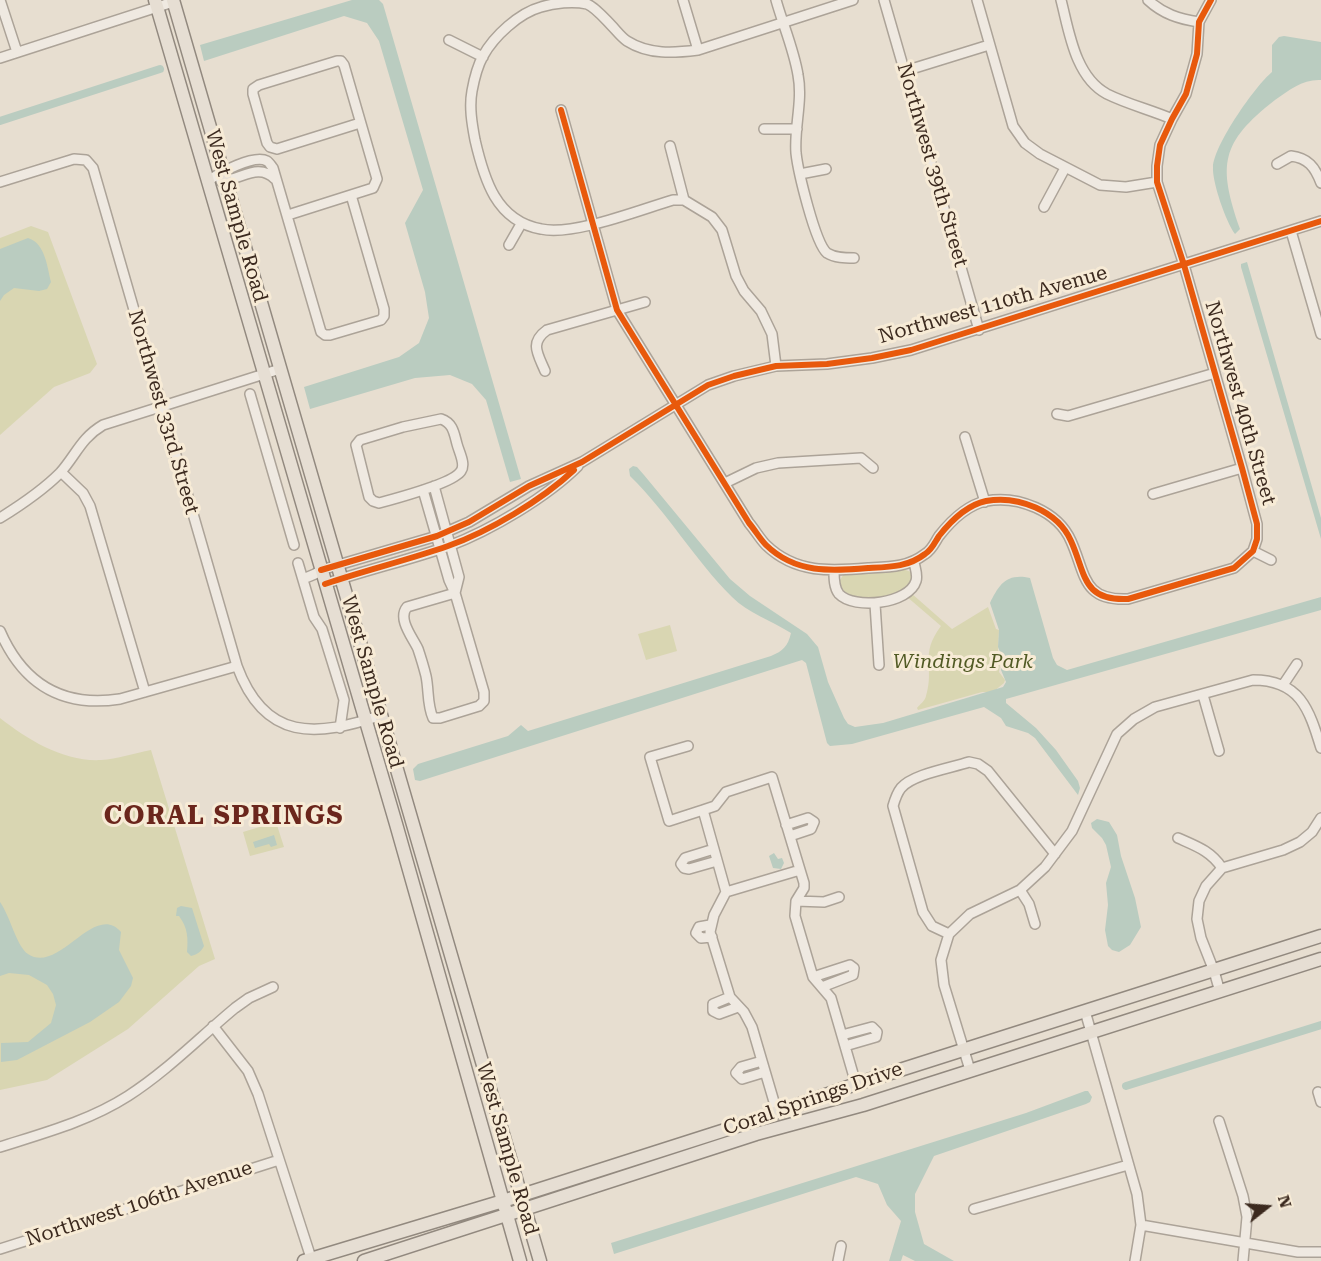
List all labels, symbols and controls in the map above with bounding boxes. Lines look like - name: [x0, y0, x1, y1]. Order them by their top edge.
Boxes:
- street label: Northwest 39th Street: [891, 60, 973, 270]
- street label: West Sample Road: [200, 127, 272, 305]
- street label: Northwest 110th Avenue: [876, 261, 1110, 349]
- street label: Northwest 40th Street: [1199, 298, 1281, 508]
- street label: Northwest 33rd Street: [122, 307, 204, 517]
- street label: West Sample Road: [336, 593, 408, 771]
- park label: Windings Park: [893, 650, 1033, 674]
- district label: CORAL SPRINGS: [104, 800, 344, 832]
- street label: Coral Springs Drive: [720, 1057, 906, 1141]
- street label: West Sample Road: [471, 1060, 543, 1238]
- street label: Northwest 106th Avenue: [23, 1156, 255, 1252]
- north arrow: [1237, 1177, 1297, 1237]
- text: N: [1274, 1193, 1296, 1210]

